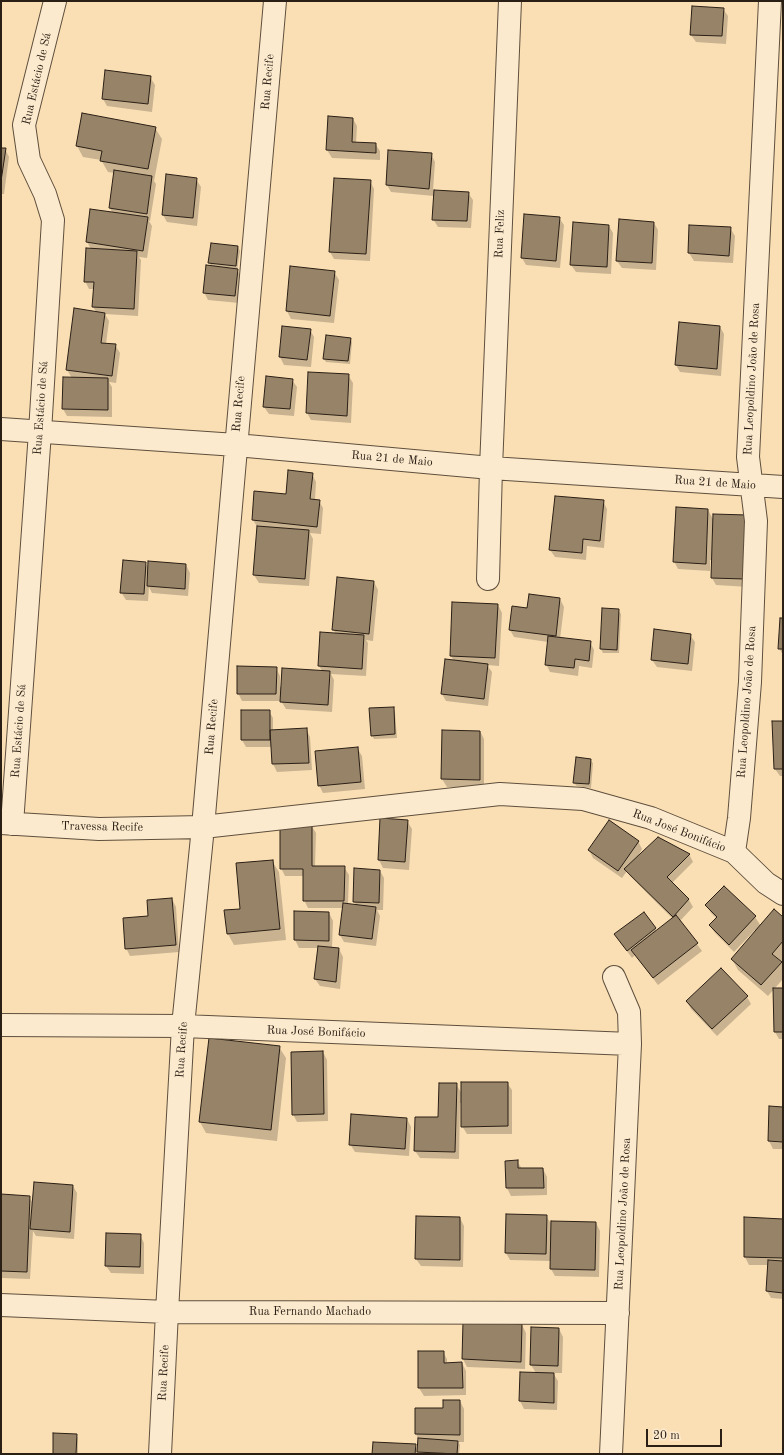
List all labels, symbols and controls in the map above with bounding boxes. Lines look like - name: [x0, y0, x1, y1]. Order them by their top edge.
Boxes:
- street label: Rua Estácio de Sá: [19, 31, 55, 127]
- street label: Rua Recife: [258, 53, 278, 111]
- street label: Rua Feliz: [492, 209, 508, 259]
- street label: Rua Leopoldino João de Rosa: [741, 302, 763, 456]
- street label: Rua Estácio de Sá: [31, 361, 51, 455]
- street label: Rua Recife: [229, 375, 249, 433]
- street label: Rua 21 de Maio: [351, 448, 433, 470]
- street label: Rua 21 de Maio: [674, 473, 756, 493]
- street label: Rua Leopoldino João de Rosa: [734, 625, 760, 779]
- street label: Rua Estácio de Sá: [9, 684, 29, 778]
- street label: Rua Recife: [202, 698, 222, 756]
- street label: Rua José Bonifácio: [630, 807, 728, 855]
- street label: Travessa Recife: [61, 819, 143, 835]
- street label: Rua Recife: [173, 1021, 191, 1079]
- street label: Rua José Bonifácio: [266, 1023, 366, 1041]
- street label: Rua Leopoldino João de Rosa: [612, 1137, 634, 1291]
- street label: Rua Fernando Machado: [249, 1305, 371, 1319]
- street label: Rua Recife: [155, 1344, 173, 1402]
- scale bar: [648, 1421, 724, 1447]
- text: 20 m: [653, 1430, 680, 1442]

